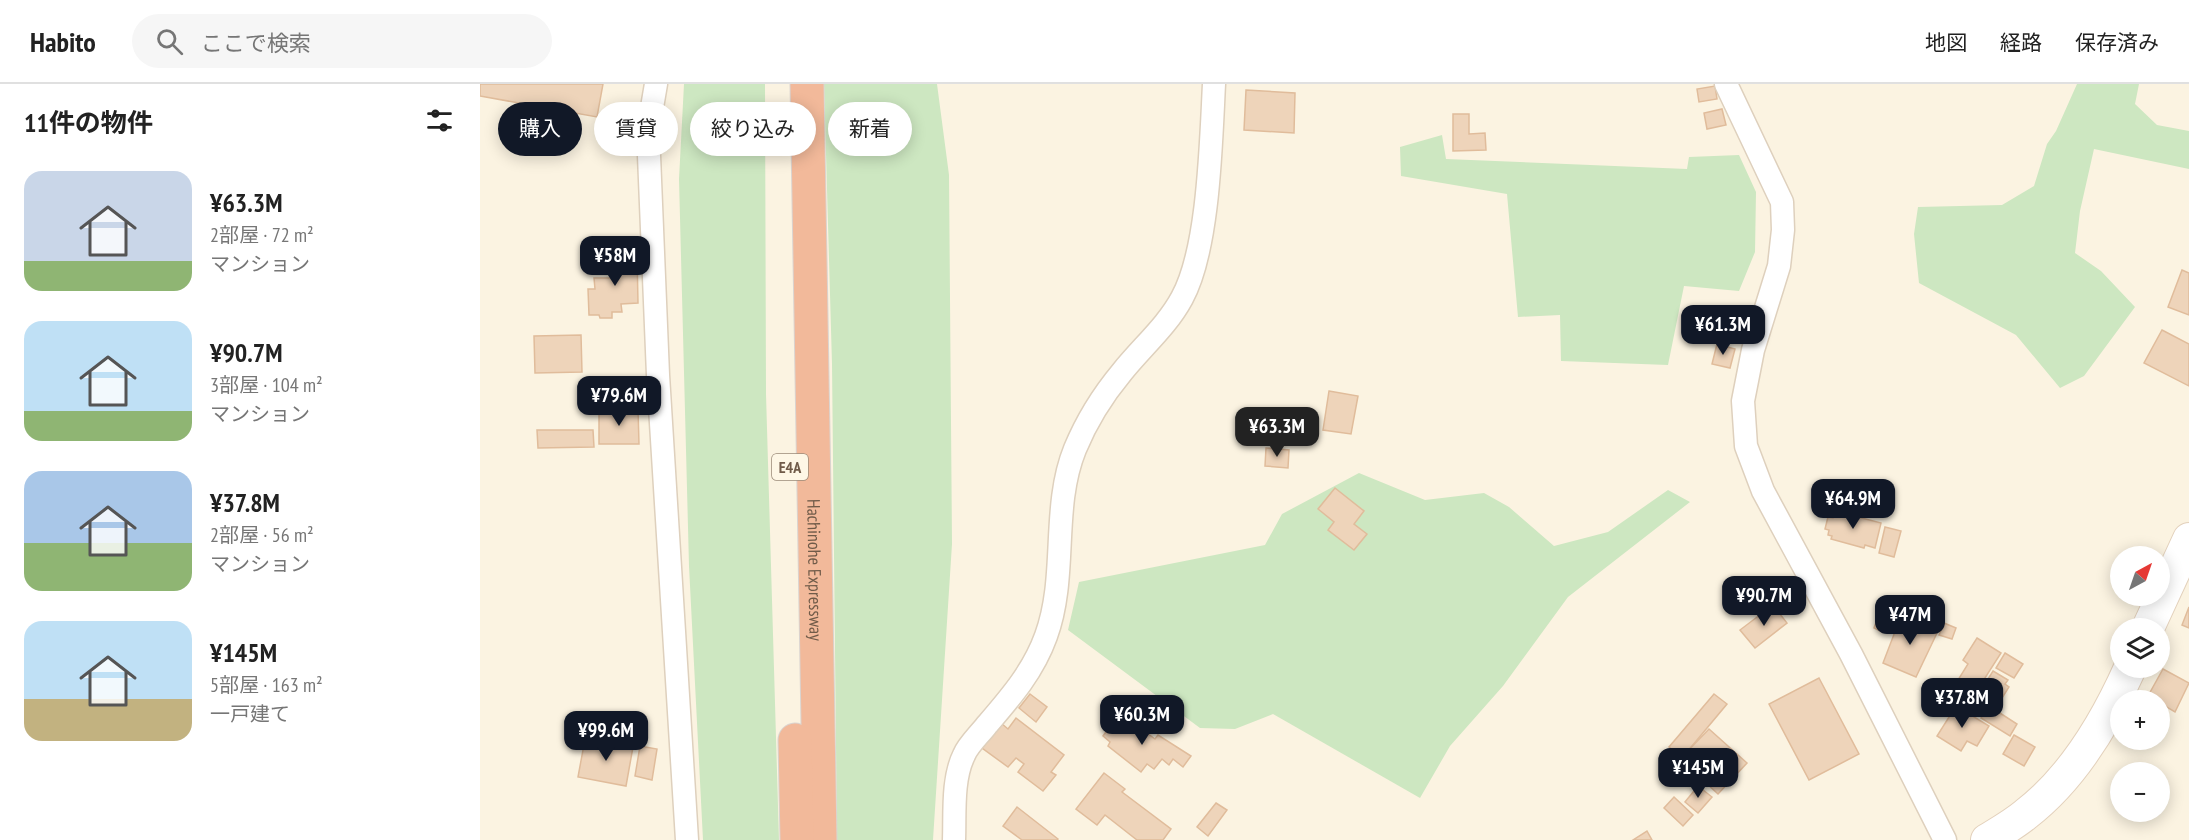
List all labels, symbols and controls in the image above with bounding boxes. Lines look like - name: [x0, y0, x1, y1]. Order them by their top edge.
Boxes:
- search box: [132, 14, 552, 68]
- text: Habito: [30, 23, 96, 60]
- icon: search: [153, 25, 186, 58]
- text: ここで検索: [201, 29, 311, 57]
- text: 地図: [1925, 29, 1967, 56]
- text: 経路: [2000, 29, 2042, 56]
- text: 保存済み: [2075, 29, 2159, 56]
- chip: 購入: [498, 102, 582, 156]
- chip: 賃貸: [594, 102, 678, 156]
- chip: 絞り込み: [690, 102, 816, 156]
- chip: 新着: [828, 102, 912, 156]
- icon: filters: [423, 104, 456, 137]
- text: 11件の物件: [24, 106, 153, 139]
- text: ¥63.3M: [210, 186, 283, 219]
- icon: home: [72, 195, 144, 267]
- text: 2部屋 · 72 m²: [210, 222, 314, 248]
- pin: ¥58M: [579, 236, 651, 287]
- text: ¥58M: [594, 242, 636, 268]
- text: マンション: [210, 251, 310, 277]
- pin: ¥61.3M: [1674, 305, 1772, 356]
- text: ¥61.3M: [1695, 311, 1751, 337]
- text: ¥90.7M: [210, 336, 283, 369]
- icon: home: [72, 345, 144, 417]
- text: 3部屋 · 104 m²: [210, 372, 323, 398]
- pin: ¥79.6M: [570, 376, 668, 427]
- text: ¥79.6M: [591, 382, 647, 408]
- text: マンション: [210, 401, 310, 427]
- pin: ¥63.3M: [1228, 407, 1326, 458]
- text: ¥63.3M: [1249, 413, 1305, 439]
- road number: E4A: [772, 454, 808, 480]
- pin: ¥64.9M: [1804, 479, 1902, 530]
- text: ¥64.9M: [1825, 485, 1881, 511]
- text: ¥37.8M: [210, 486, 280, 519]
- icon: home: [72, 495, 144, 567]
- street label: Hachinohe Expressway: [803, 499, 828, 641]
- text: 2部屋 · 56 m²: [210, 522, 314, 548]
- north arrow: [2110, 546, 2170, 606]
- map controls: [2110, 546, 2170, 822]
- text: マンション: [210, 551, 310, 577]
- pin: ¥90.7M: [1715, 576, 1813, 627]
- text: ¥90.7M: [1736, 582, 1792, 608]
- pin: ¥47M: [1874, 595, 1946, 646]
- text: ¥47M: [1889, 601, 1931, 627]
- button: layers: [2110, 618, 2170, 678]
- text: ¥145M: [210, 636, 277, 669]
- icon: home: [72, 645, 144, 717]
- text: 5部屋 · 163 m²: [210, 672, 323, 698]
- pin: ¥37.8M: [1913, 678, 2011, 729]
- text: ¥37.8M: [1935, 684, 1989, 710]
- button: +: [2110, 690, 2170, 750]
- pin: ¥60.3M: [1093, 695, 1191, 746]
- text: 一戸建て: [210, 701, 290, 727]
- text: ¥60.3M: [1114, 701, 1170, 727]
- pin: ¥99.6M: [557, 711, 655, 762]
- text: ¥99.6M: [578, 717, 634, 743]
- pin: ¥145M: [1656, 748, 1740, 799]
- text: ¥145M: [1672, 754, 1724, 780]
- button: −: [2110, 762, 2170, 822]

